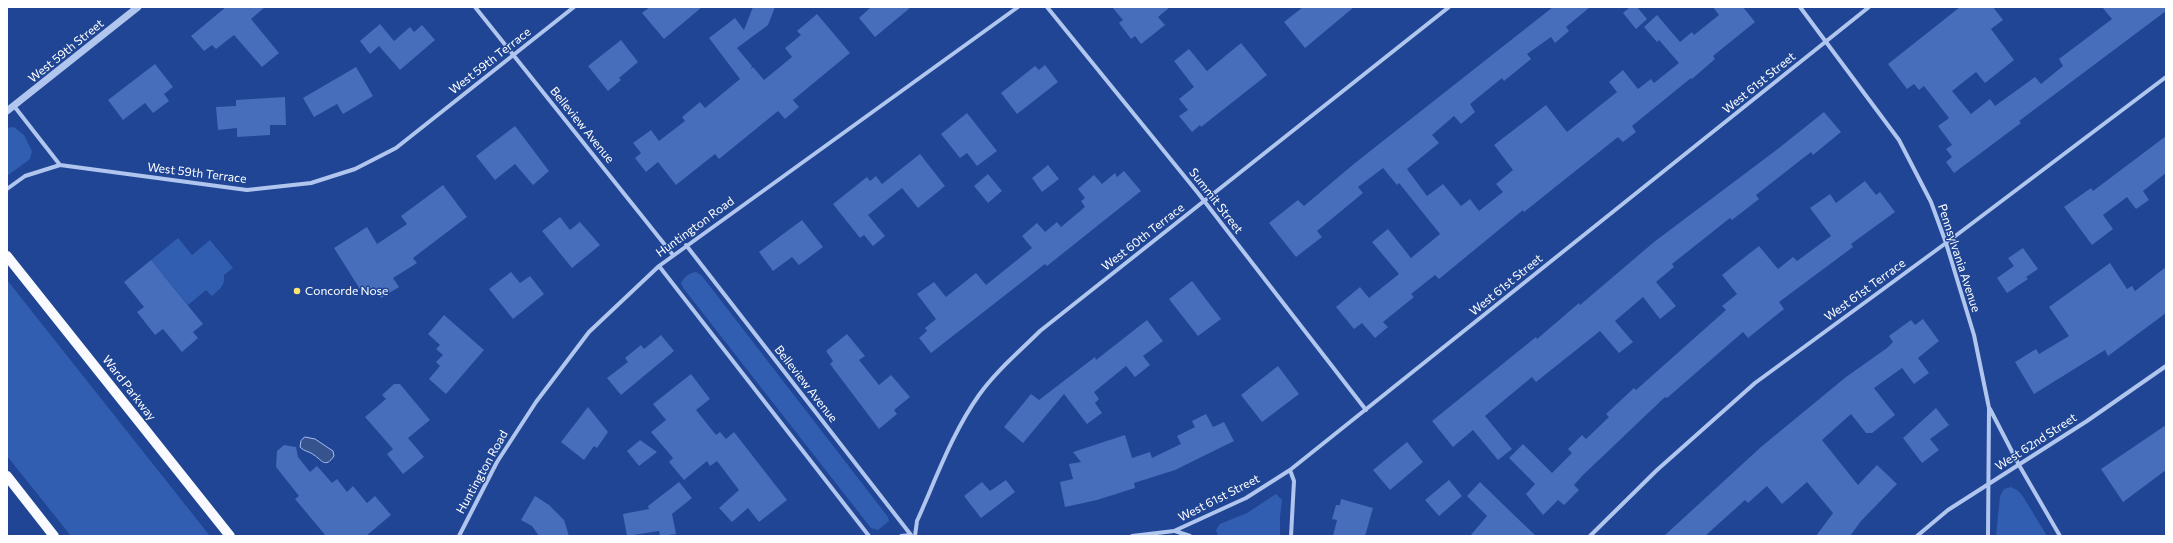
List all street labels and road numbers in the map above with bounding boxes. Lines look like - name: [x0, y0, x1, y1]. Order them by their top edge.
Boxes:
- street label: West 59th Street: [26, 16, 106, 86]
- street label: West 59th Terrace: [446, 25, 534, 97]
- street label: West 61st Street: [1720, 49, 1798, 117]
- street label: Belleview Avenue: [547, 84, 617, 166]
- street label: West 59th Terrace: [147, 160, 247, 186]
- street label: Summit Street: [1186, 165, 1246, 237]
- street label: Huntington Road: [653, 194, 737, 260]
- street label: West 60th Terrace: [1099, 200, 1187, 274]
- street label: Pennsylvania Avenue: [1935, 202, 1983, 314]
- street label: West 61st Street: [1467, 251, 1545, 319]
- street label: West 61st Terrace: [1822, 256, 1908, 324]
- street label: Belleview Avenue: [771, 343, 841, 425]
- street label: Ward Parkway: [99, 353, 159, 423]
- street label: West 62nd Street: [1993, 410, 2079, 474]
- street label: Huntington Road: [453, 428, 511, 516]
- street label: West 61st Street: [1176, 471, 1262, 525]

